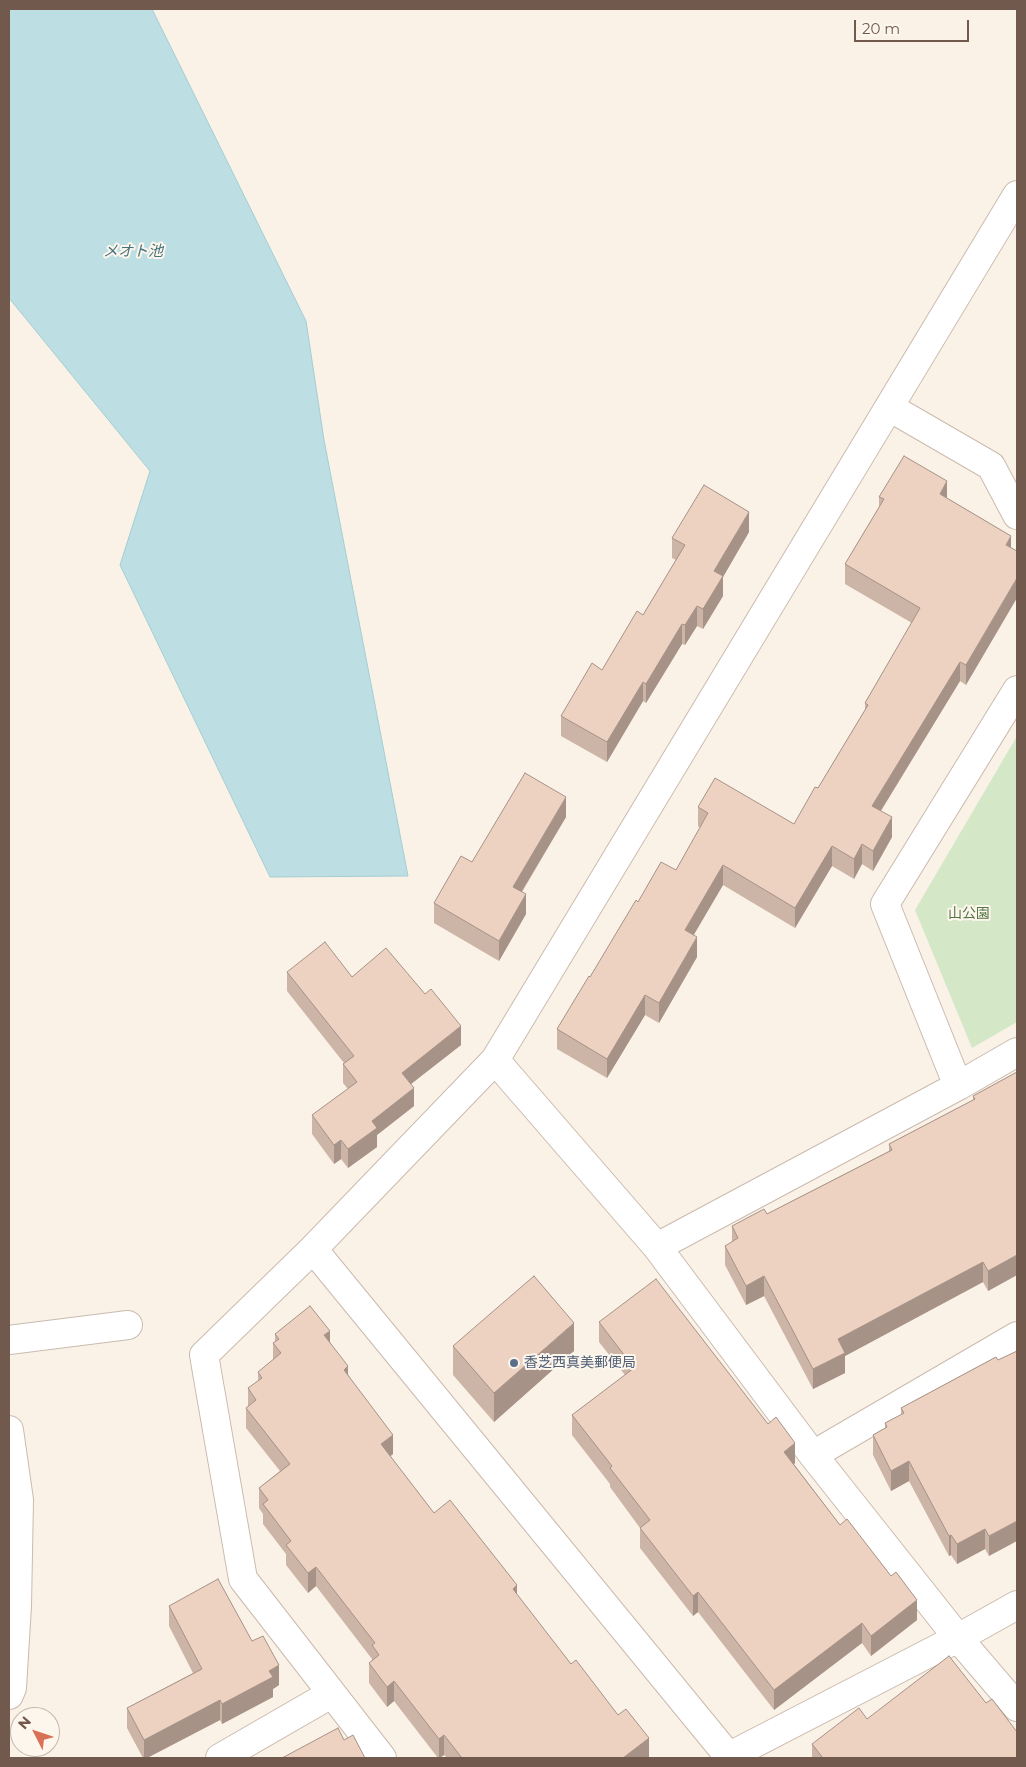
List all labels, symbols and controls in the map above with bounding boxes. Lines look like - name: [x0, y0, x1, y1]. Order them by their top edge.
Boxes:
- scale bar: [856, 10, 971, 42]
- text: 20 m: [862, 19, 900, 38]
- water label: メオト池: [103, 243, 163, 261]
- park label: 山公園: [948, 906, 990, 922]
- place label: 香芝西真美郵便局: [524, 1355, 636, 1371]
- marker: 香芝西真美郵便局: [508, 1357, 520, 1369]
- north arrow: [10, 1707, 60, 1757]
- text: N: [14, 1713, 35, 1733]

